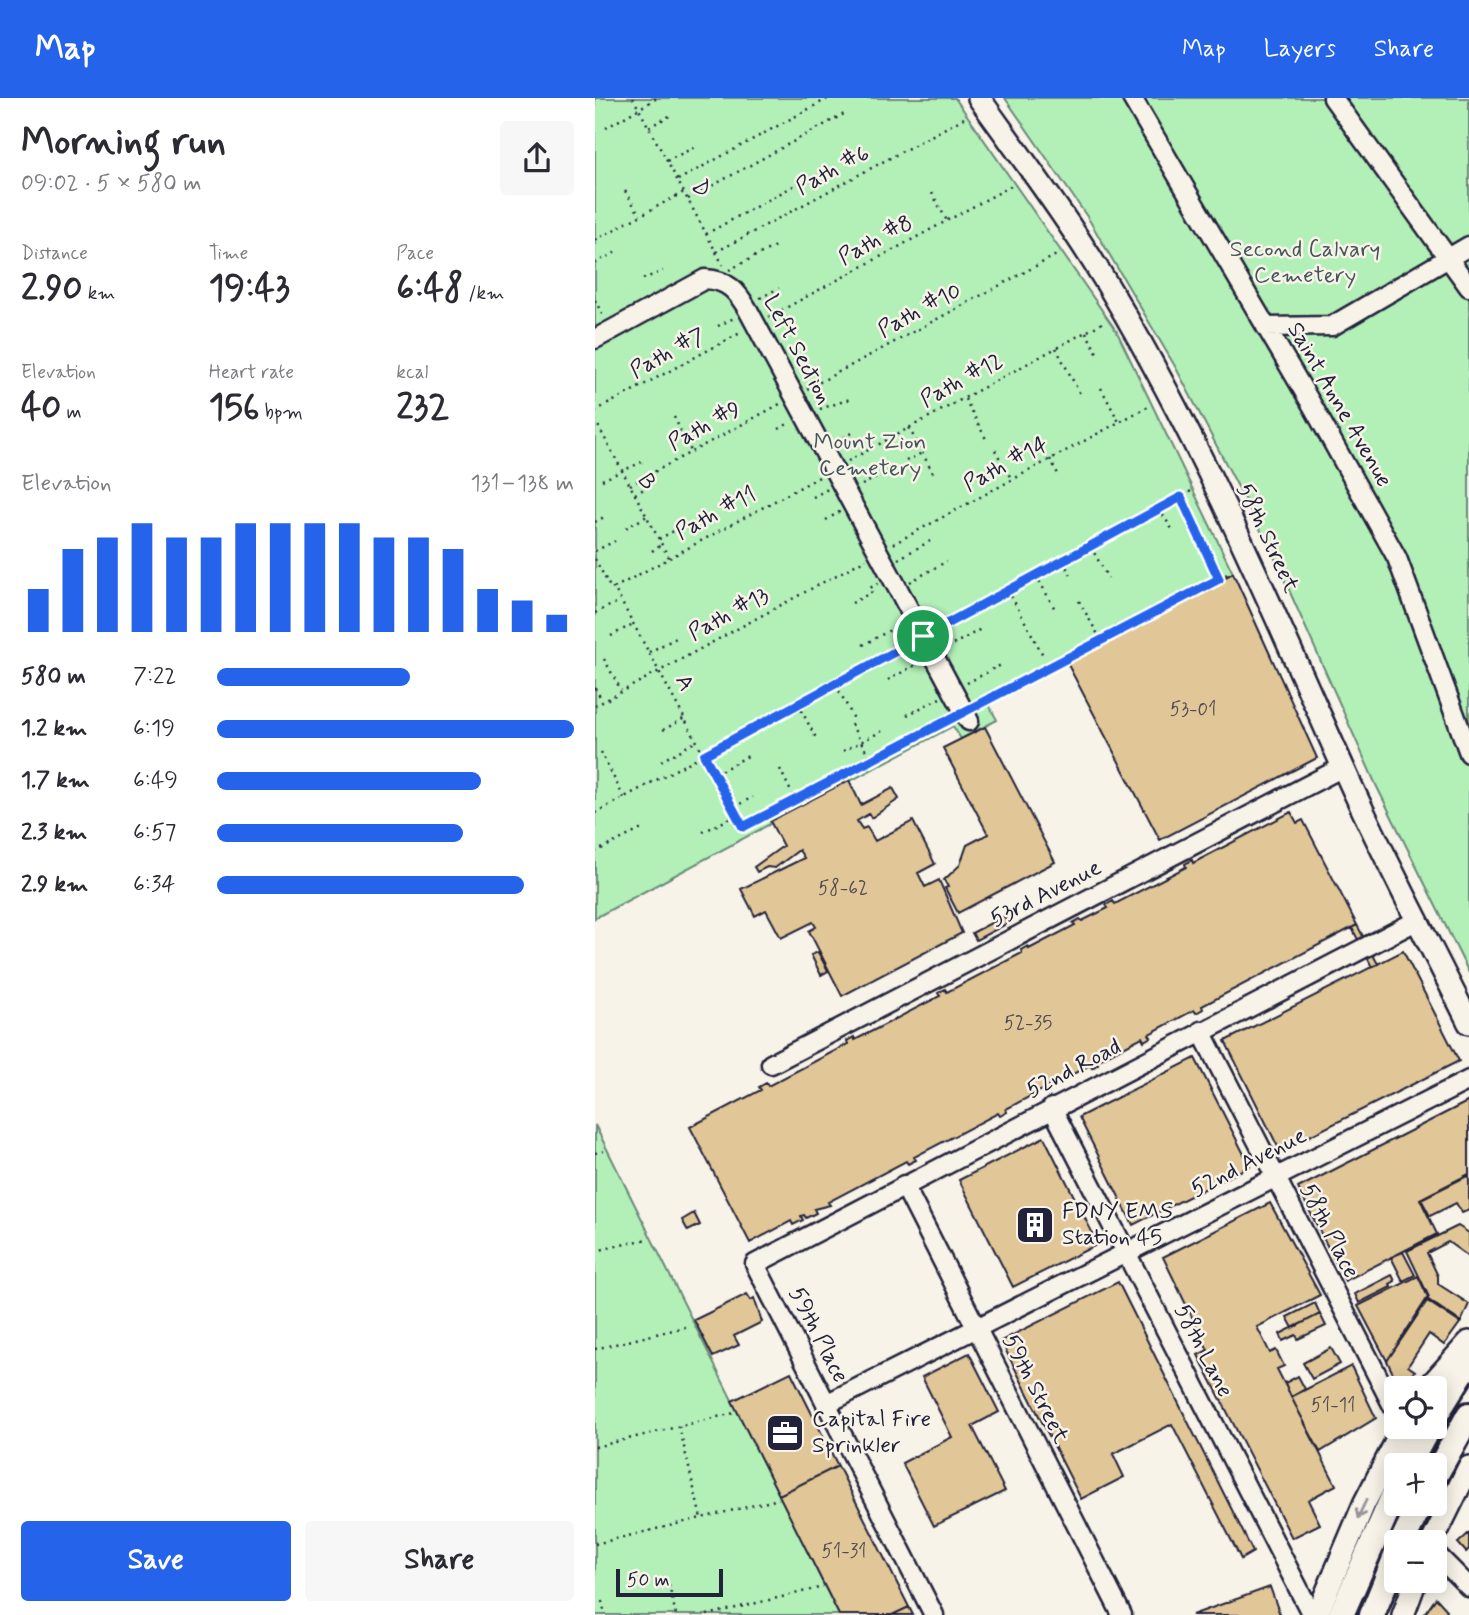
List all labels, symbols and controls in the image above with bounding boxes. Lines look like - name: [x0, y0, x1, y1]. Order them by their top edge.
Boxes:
- text: Map: [35, 27, 95, 71]
- text: Map: [1182, 34, 1226, 65]
- text: Layers: [1264, 34, 1336, 65]
- text: Share: [1374, 34, 1434, 65]
- text: Morning run: [21, 118, 226, 167]
- button: share: [500, 121, 574, 195]
- street label: Path #6: [791, 139, 875, 203]
- text: 09:02 · 5 × 580 m: [21, 169, 201, 199]
- street label: D: [683, 175, 717, 203]
- street label: Path #8: [833, 209, 919, 273]
- park label: Second Calvary Cemetery: [1230, 235, 1380, 291]
- text: Distance: [21, 241, 88, 266]
- text: Time: [209, 241, 248, 266]
- text: Pace: [396, 241, 434, 266]
- text: 2.90: [21, 266, 83, 312]
- text: 19:43: [209, 266, 290, 312]
- text: 6:48: [396, 266, 463, 312]
- street label: Path #10: [873, 276, 967, 346]
- text: km: [83, 281, 116, 306]
- text: /km: [463, 281, 504, 306]
- street label: Left Section: [756, 290, 838, 410]
- street label: Saint Anne Avenue: [1280, 317, 1398, 493]
- street label: Path #7: [625, 322, 711, 386]
- street label: Path #12: [915, 347, 1009, 415]
- text: Elevation: [21, 360, 96, 385]
- text: Heart rate: [209, 360, 294, 385]
- text: kcal: [396, 360, 428, 385]
- text: 40: [21, 385, 61, 431]
- text: 156: [209, 385, 259, 431]
- text: 232: [396, 385, 449, 431]
- street label: Path #9: [663, 395, 747, 459]
- text: m: [61, 400, 82, 425]
- text: bpm: [259, 400, 303, 425]
- park label: Mount Zion Cemetery: [813, 428, 927, 484]
- street label: Path #14: [958, 430, 1054, 500]
- text: Elevation: [21, 469, 112, 499]
- text: 131–138 m: [470, 469, 574, 499]
- street label: B: [629, 469, 663, 495]
- street label: 58th Street: [1229, 478, 1306, 598]
- street label: Path #11: [670, 480, 762, 548]
- street label: Path #13: [683, 581, 775, 649]
- pin: [893, 606, 953, 666]
- icon: arrive: [904, 617, 942, 655]
- text: 580 m: [21, 662, 86, 692]
- text: 7:22: [133, 662, 177, 692]
- street label: A: [667, 669, 701, 697]
- house number: 53-01: [1170, 697, 1216, 722]
- text: 1.2 km: [21, 714, 87, 744]
- text: 6:19: [133, 714, 175, 744]
- text: 1.7 km: [21, 766, 90, 796]
- text: 6:49: [133, 766, 178, 796]
- text: 2.3 km: [21, 818, 87, 848]
- text: 6:57: [133, 818, 176, 848]
- street label: 53rd Avenue: [985, 853, 1107, 935]
- text: 2.9 km: [21, 870, 88, 900]
- text: 6:34: [133, 870, 175, 900]
- house number: 58-62: [818, 876, 868, 901]
- house number: 52-35: [1004, 1011, 1052, 1036]
- street label: 52nd Road: [1021, 1032, 1127, 1106]
- street label: 52nd Avenue: [1186, 1121, 1312, 1205]
- street label: 58th Place: [1292, 1178, 1366, 1284]
- place label: FDNY EMS Station 45: [1062, 1197, 1173, 1253]
- building icon: FDNY EMS Station 45: [1014, 1204, 1056, 1246]
- street label: 59th Place: [781, 1282, 855, 1388]
- street label: 58th Lane: [1167, 1299, 1239, 1403]
- street label: 59th Street: [995, 1329, 1076, 1449]
- map controls: [1384, 1376, 1447, 1593]
- button: locate: [1384, 1376, 1447, 1439]
- house number: 51-11: [1311, 1393, 1355, 1418]
- place label: Capital Fire Sprinkler: [812, 1405, 931, 1461]
- office icon: Capital Fire Sprinkler: [764, 1412, 806, 1454]
- button: +: [1384, 1453, 1447, 1516]
- one-way arrow: [1355, 1498, 1368, 1519]
- button: Save: [21, 1521, 291, 1601]
- button: Share: [305, 1521, 574, 1601]
- button: −: [1384, 1530, 1447, 1593]
- house number: 51-31: [822, 1539, 866, 1564]
- scale bar: [616, 1566, 723, 1598]
- text: 50 m: [627, 1568, 670, 1593]

